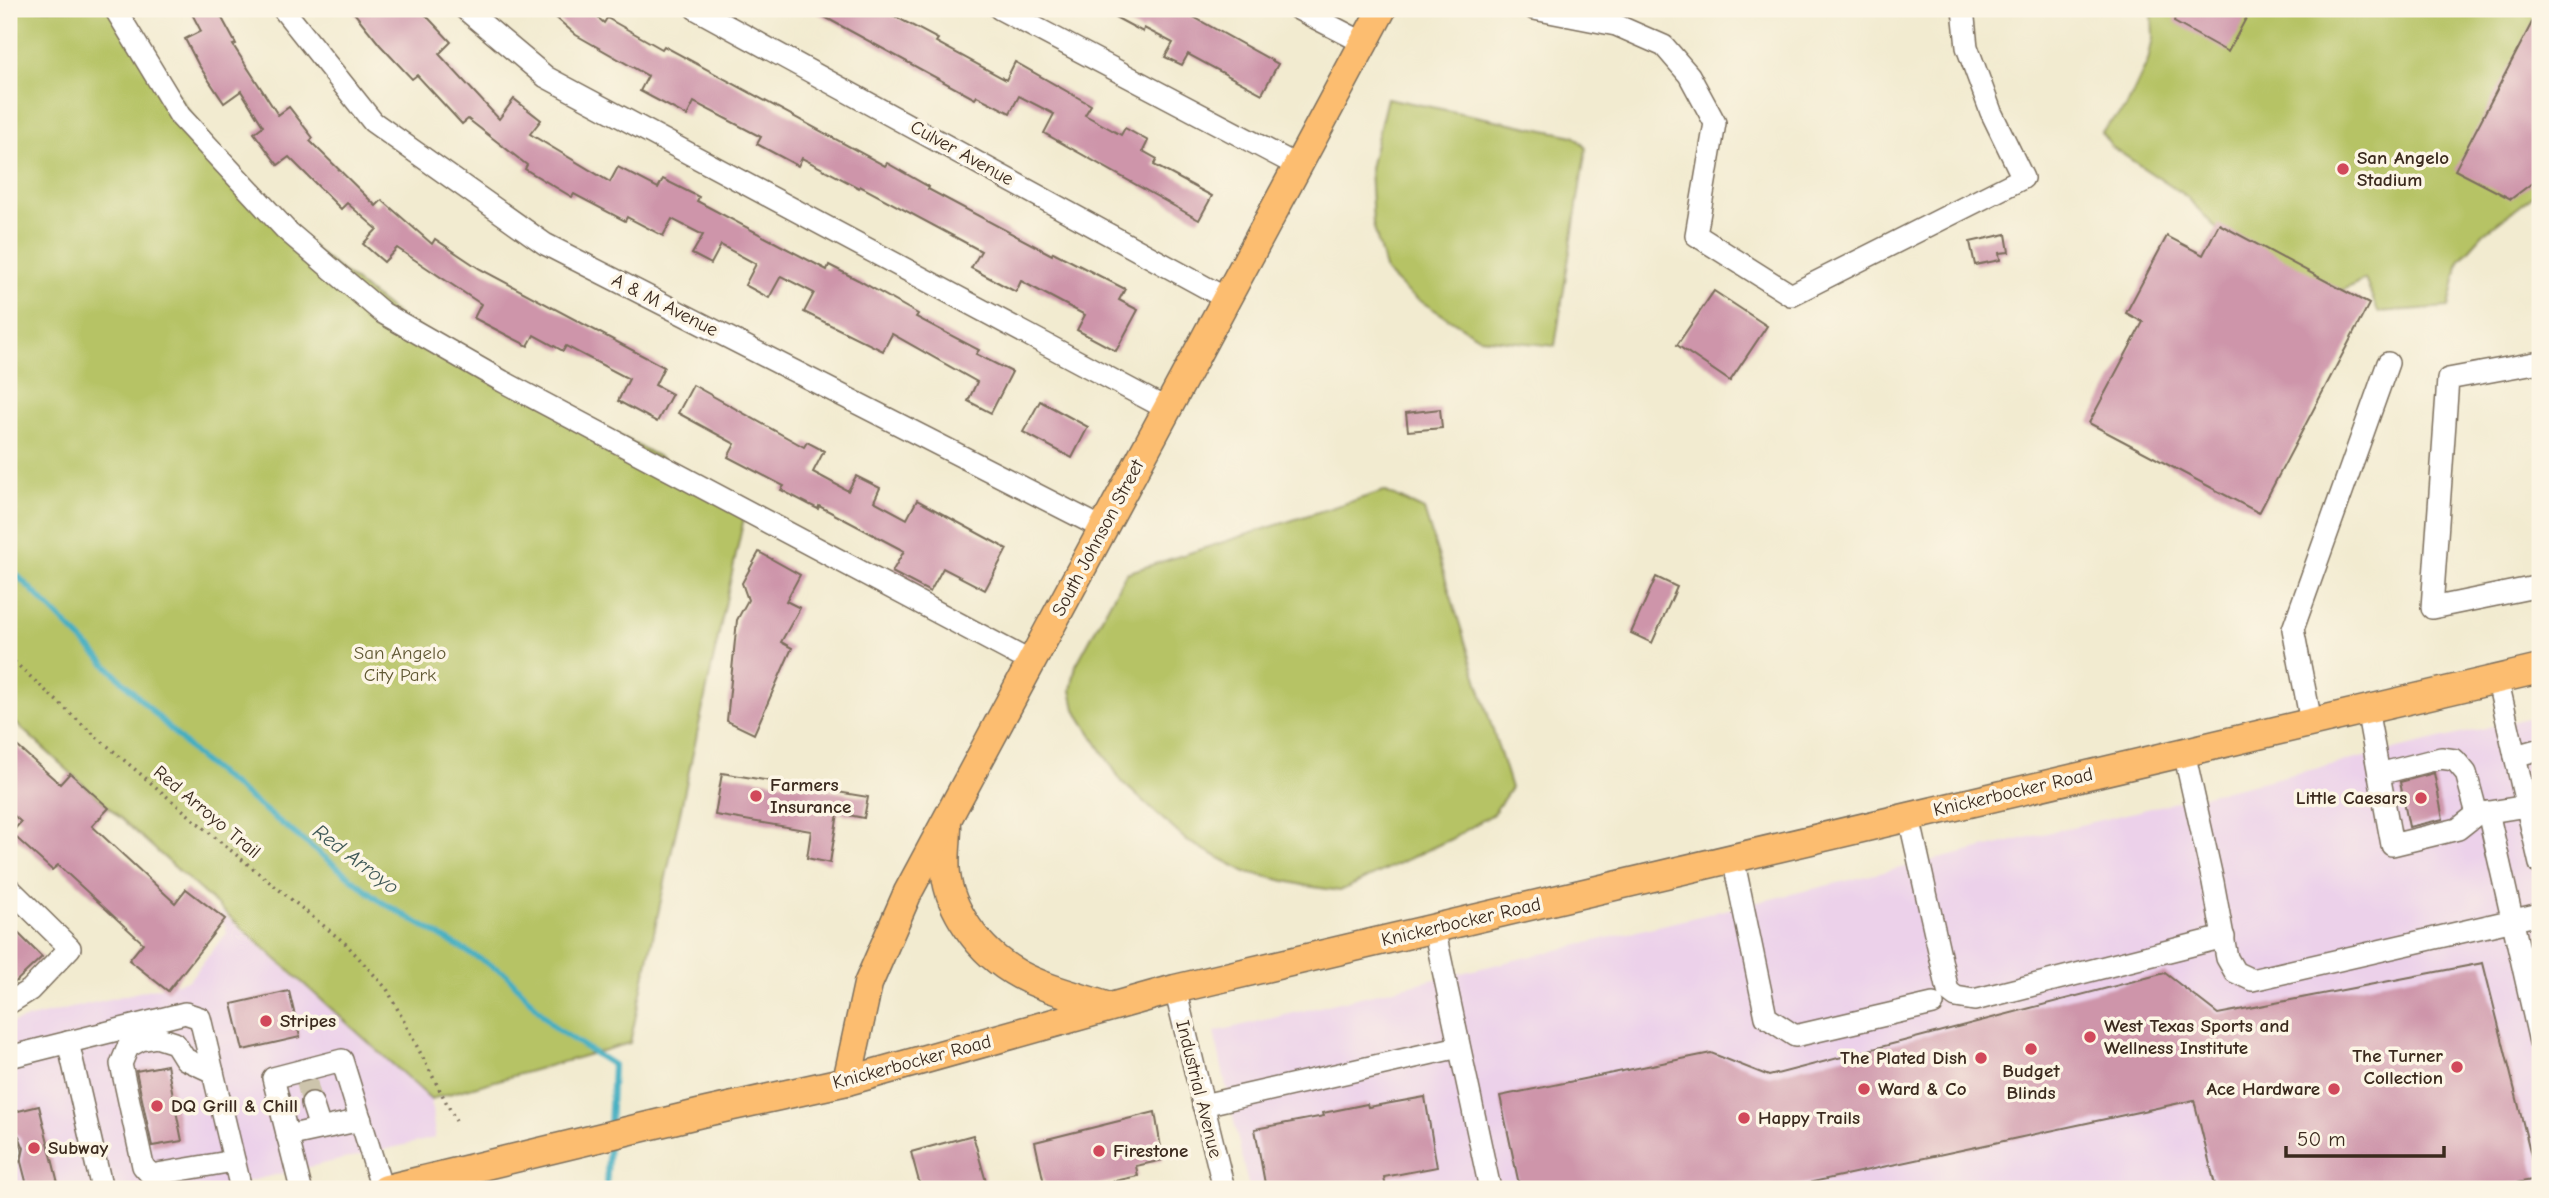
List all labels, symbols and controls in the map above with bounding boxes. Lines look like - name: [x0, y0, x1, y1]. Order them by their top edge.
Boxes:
- street label: Culver Avenue: [907, 116, 1017, 190]
- place label: San Angelo Stadium: [2357, 147, 2449, 191]
- marker: San Angelo Stadium: [2335, 161, 2351, 177]
- street label: A & M Avenue: [608, 269, 722, 341]
- street label: South Johnson Street: [1047, 456, 1149, 620]
- park label: San Angelo City Park: [354, 642, 446, 686]
- street label: Red Arroyo Trail: [149, 761, 265, 863]
- street label: Knickerbocker Road: [1931, 763, 2095, 821]
- place label: Farmers Insurance: [770, 774, 851, 818]
- place label: Little Caesars: [2296, 787, 2407, 809]
- marker: Farmers Insurance: [748, 788, 764, 804]
- marker: Little Caesars: [2413, 790, 2429, 806]
- water label: Red Arroyo: [308, 819, 404, 899]
- street label: Knickerbocker Road: [1379, 893, 1543, 951]
- place label: Stripes: [280, 1010, 336, 1032]
- marker: Stripes: [258, 1013, 274, 1029]
- place label: West Texas Sports and Wellness Institute: [2104, 1015, 2289, 1059]
- street label: Industrial Avenue: [1171, 1018, 1227, 1160]
- marker: West Texas Sports and Wellness Institute: [2082, 1029, 2098, 1045]
- street label: Knickerbocker Road: [830, 1030, 994, 1094]
- marker: Budget Blinds: [2023, 1041, 2039, 1057]
- place label: The Turner Collection: [2352, 1045, 2443, 1089]
- place label: The Plated Dish: [1840, 1047, 1967, 1069]
- marker: The Plated Dish: [1973, 1050, 1989, 1066]
- marker: The Turner Collection: [2449, 1059, 2465, 1075]
- place label: Budget Blinds: [2002, 1060, 2060, 1104]
- place label: Ward & Co: [1878, 1078, 1967, 1100]
- place label: Ace Hardware: [2206, 1078, 2320, 1100]
- marker: Ward & Co: [1856, 1081, 1872, 1097]
- marker: Ace Hardware: [2326, 1081, 2342, 1097]
- place label: DQ Grill & Chill: [171, 1095, 298, 1117]
- marker: DQ Grill & Chill: [149, 1098, 165, 1114]
- place label: Happy Trails: [1758, 1107, 1860, 1129]
- marker: Happy Trails: [1736, 1110, 1752, 1126]
- scale bar: [2286, 1114, 2444, 1158]
- text: 50 m: [2297, 1127, 2346, 1151]
- place label: Subway: [48, 1137, 109, 1159]
- marker: Subway: [26, 1140, 42, 1156]
- place label: Firestone: [1113, 1140, 1188, 1162]
- marker: Firestone: [1091, 1143, 1107, 1159]

